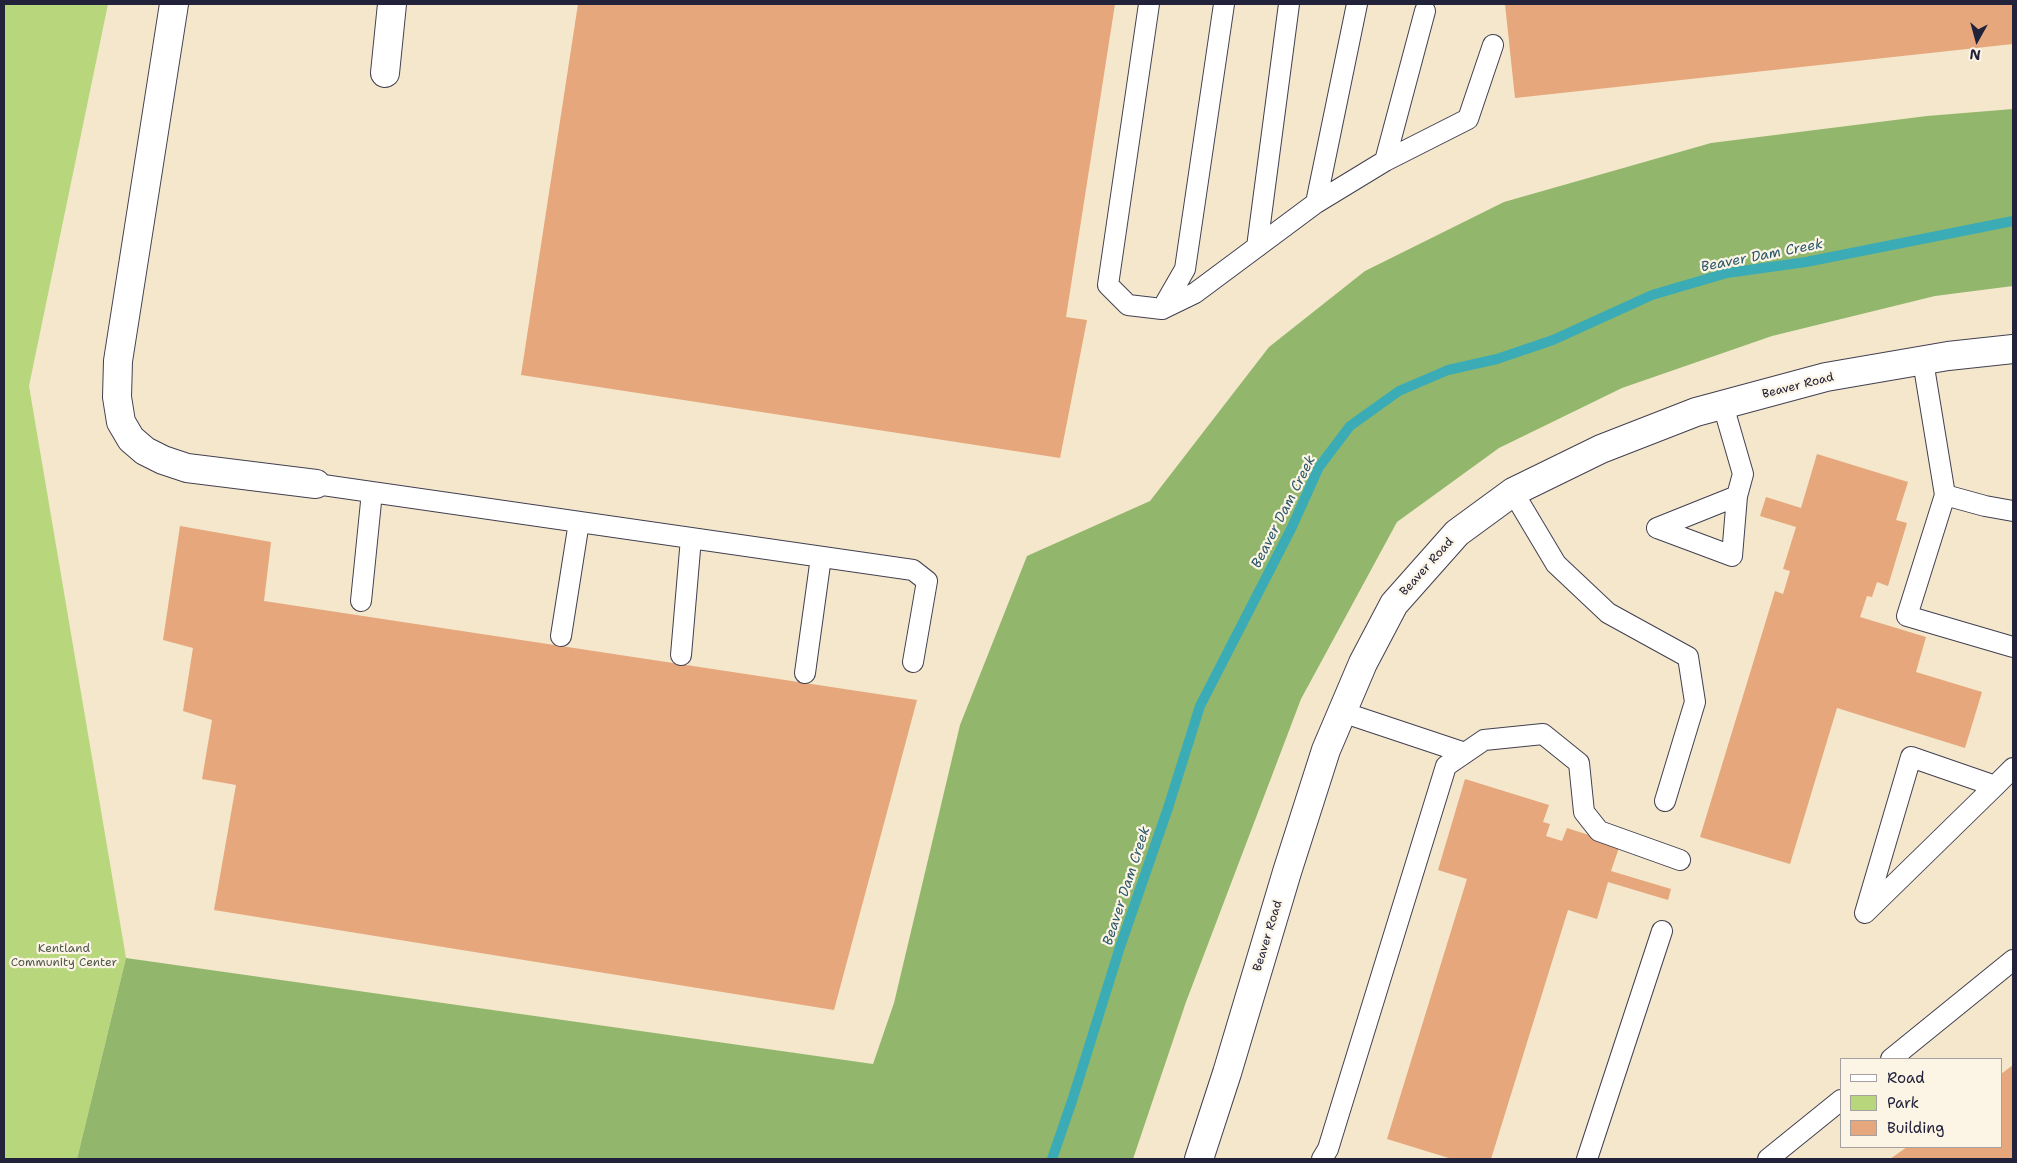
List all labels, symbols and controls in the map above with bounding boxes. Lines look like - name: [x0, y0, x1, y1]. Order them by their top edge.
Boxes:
- north arrow: [1952, 15, 2002, 65]
- text: N: [1969, 45, 1982, 64]
- water label: Beaver Dam Creek: [1699, 236, 1825, 276]
- street label: Beaver Road: [1761, 370, 1835, 402]
- water label: Beaver Dam Creek: [1248, 453, 1320, 571]
- street label: Beaver Road: [1397, 535, 1457, 599]
- water label: Beaver Dam Creek: [1100, 824, 1154, 948]
- street label: Beaver Road: [1250, 899, 1286, 973]
- park label: Kentland Community Center: [11, 942, 117, 970]
- legend: [1840, 1058, 2002, 1148]
- text: Road: [1887, 1068, 1925, 1088]
- text: Park: [1887, 1093, 1919, 1113]
- text: Building: [1887, 1118, 1944, 1138]

